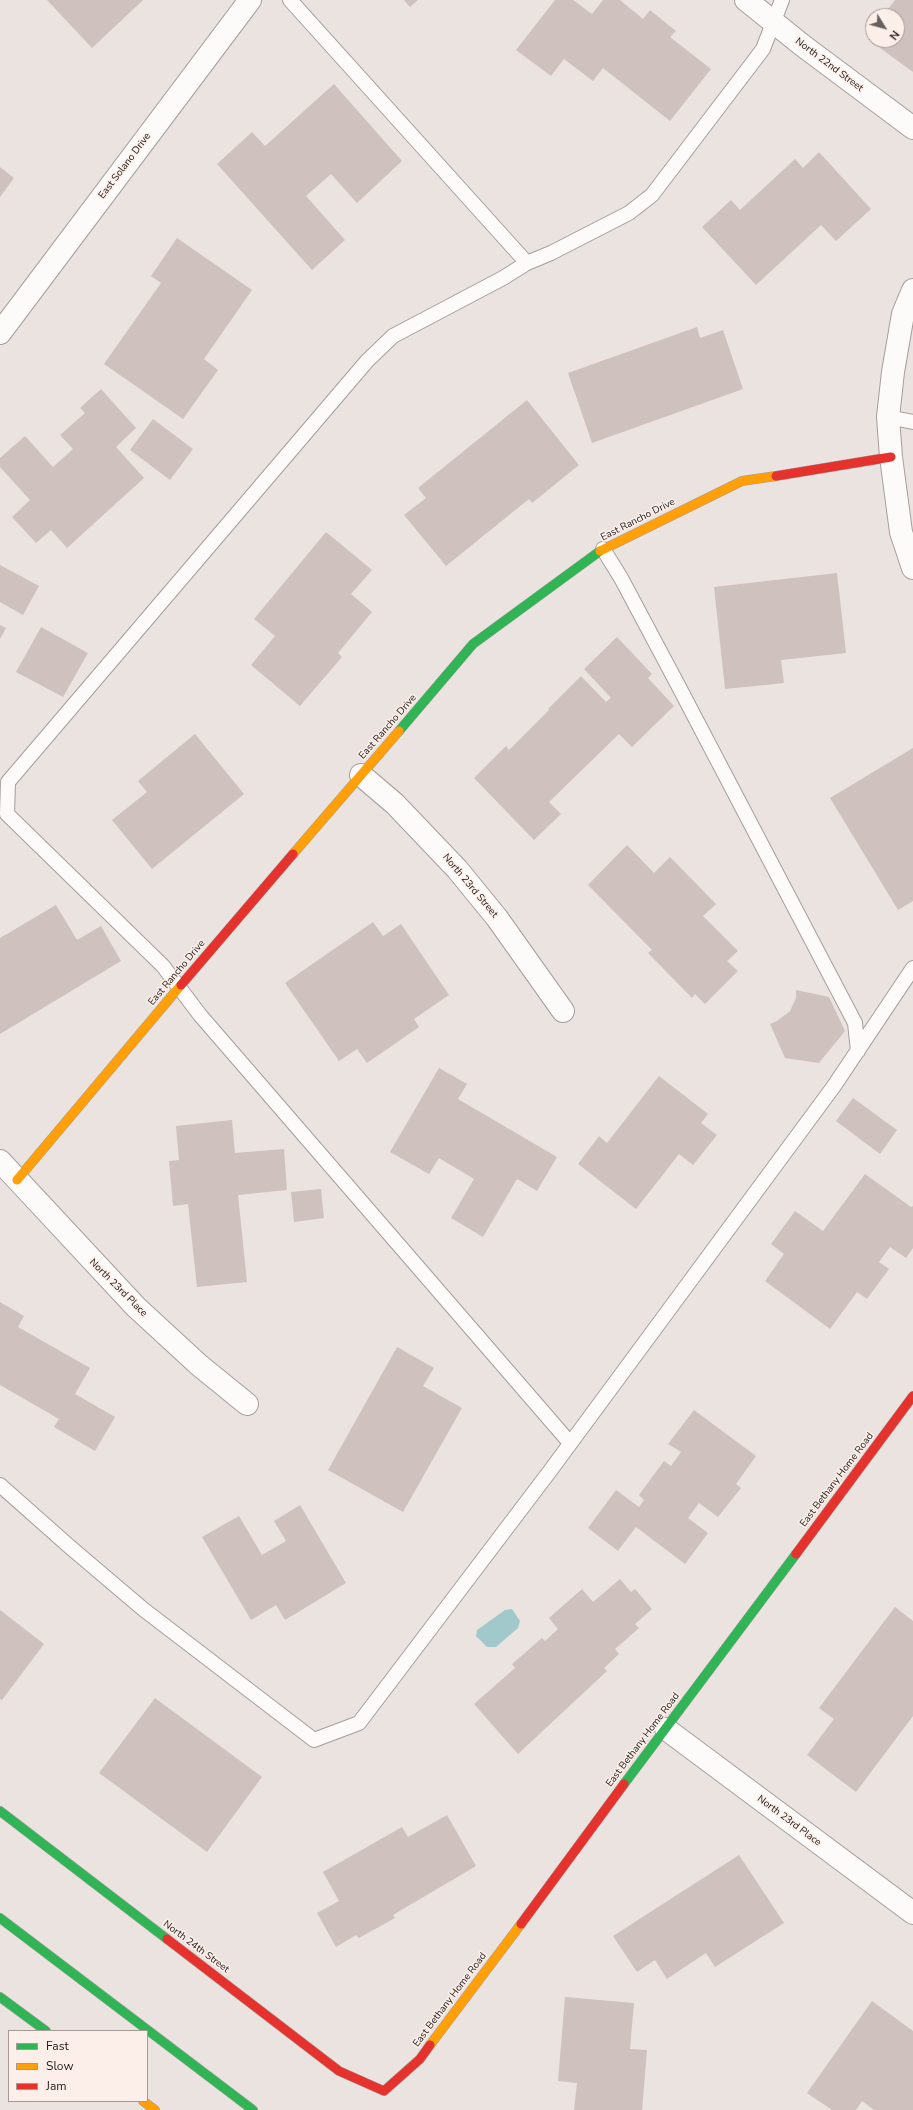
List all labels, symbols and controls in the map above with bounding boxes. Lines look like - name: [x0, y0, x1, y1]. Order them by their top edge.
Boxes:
- north arrow: [865, 8, 905, 48]
- text: N: [886, 27, 903, 43]
- street label: North 22nd Street: [793, 36, 865, 94]
- street label: East Solano Drive: [96, 131, 154, 201]
- street label: East Rancho Drive: [599, 496, 677, 544]
- street label: East Rancho Drive: [357, 692, 419, 762]
- street label: North 23rd Street: [440, 852, 500, 920]
- street label: East Rancho Drive: [146, 938, 208, 1008]
- street label: North 23rd Place: [87, 1257, 149, 1319]
- street label: East Bethany Home Road: [798, 1431, 876, 1529]
- street label: East Bethany Home Road: [604, 1691, 682, 1789]
- street label: North 23rd Place: [755, 1793, 823, 1849]
- street label: North 24th Street: [161, 1918, 231, 1976]
- street label: East Bethany Home Road: [411, 1951, 489, 2049]
- legend: [8, 2030, 148, 2102]
- text: Fast: [46, 2038, 69, 2054]
- text: Slow: [46, 2058, 74, 2074]
- text: Jam: [46, 2078, 67, 2094]

